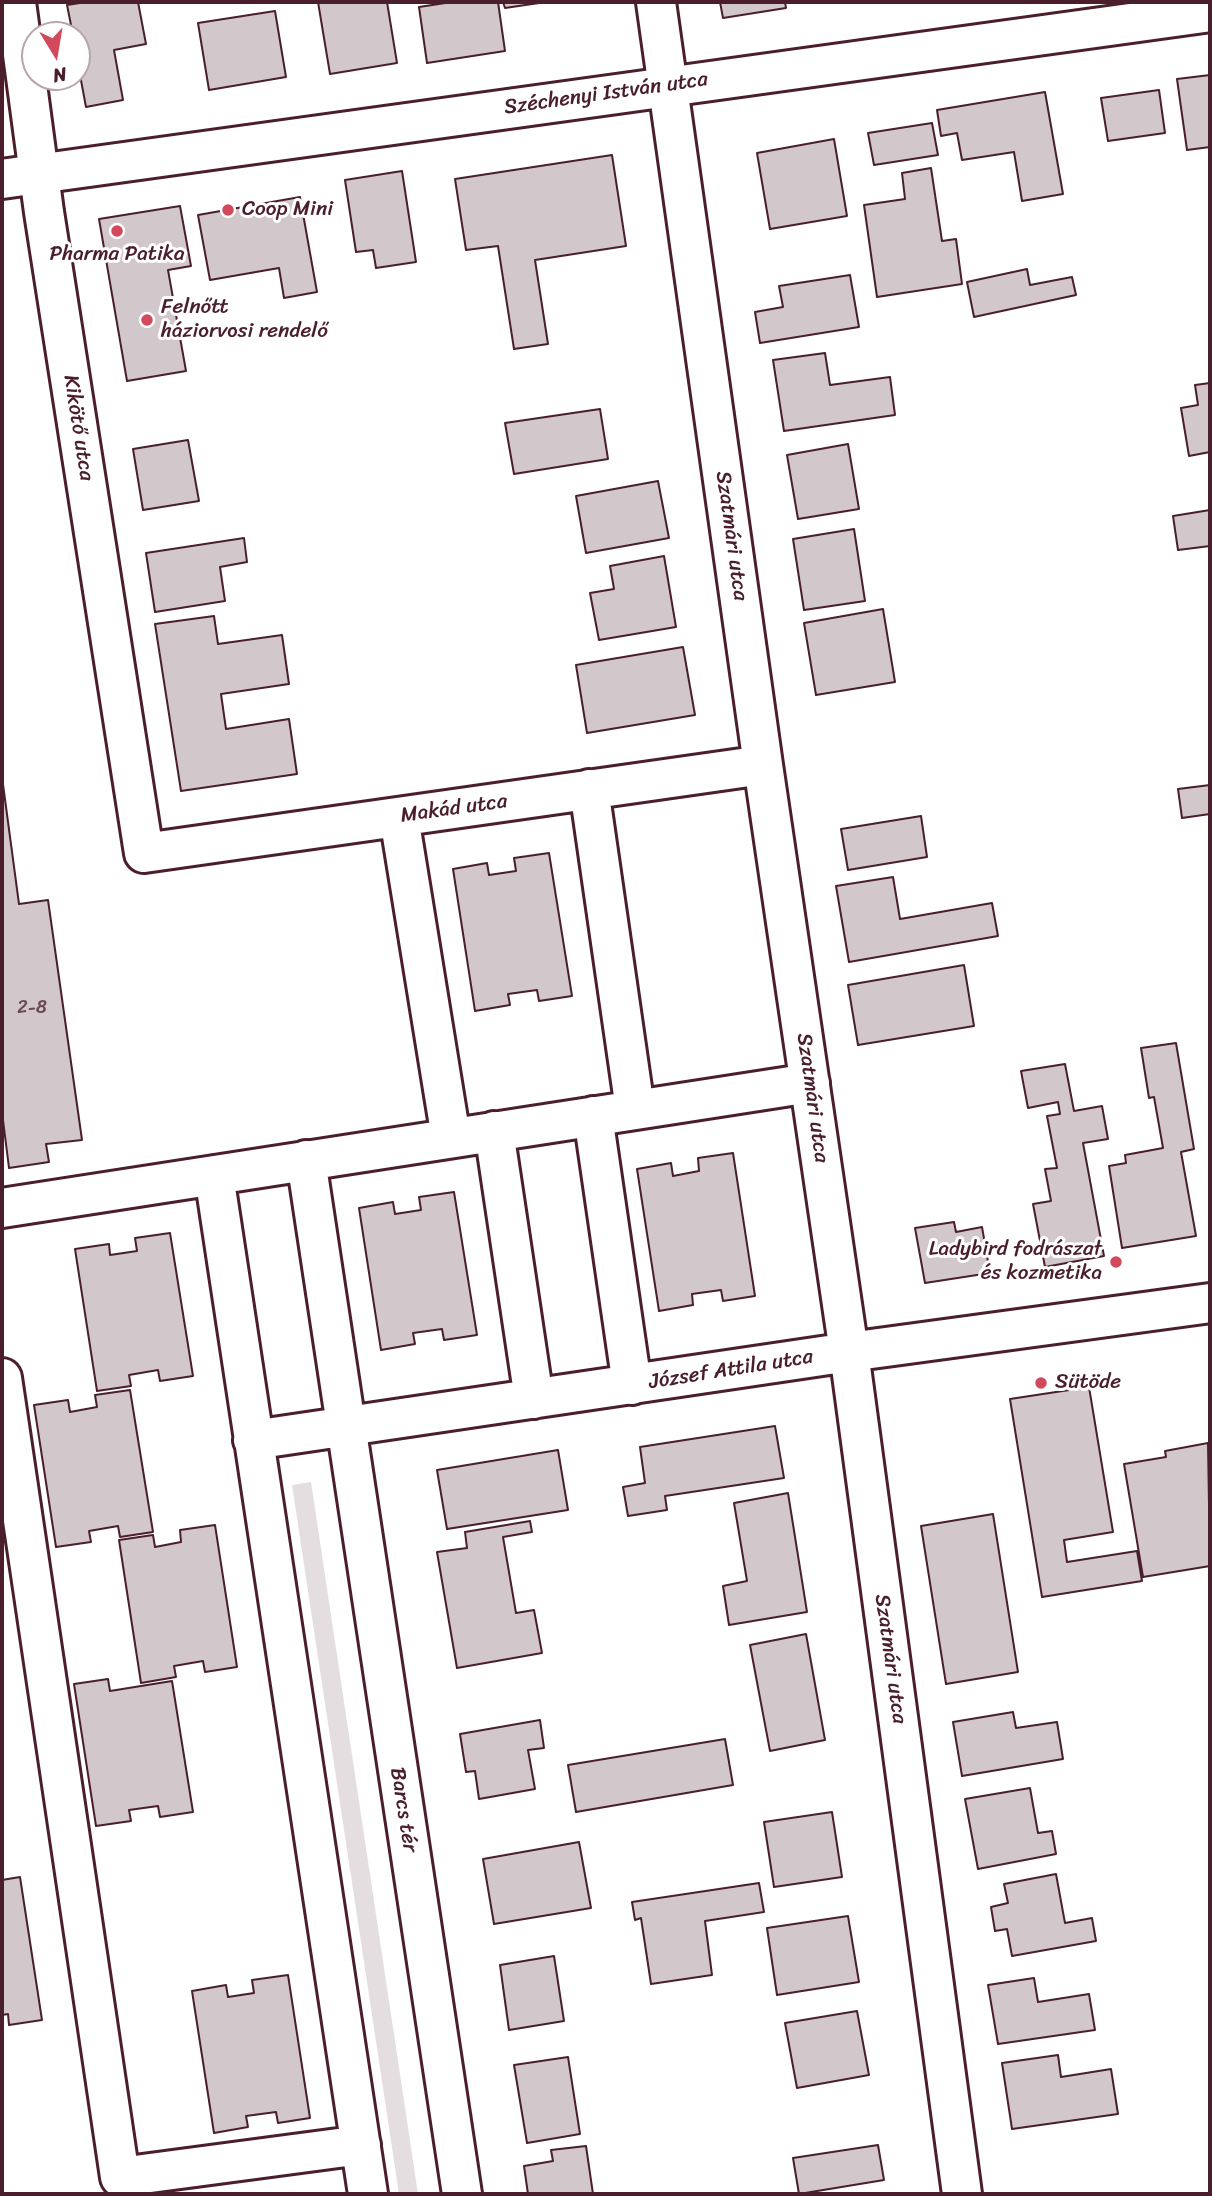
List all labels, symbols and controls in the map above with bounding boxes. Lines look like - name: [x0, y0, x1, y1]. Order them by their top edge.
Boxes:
- north arrow: [21, 21, 91, 91]
- text: N: [50, 58, 69, 93]
- street label: Széchenyi István utca: [503, 67, 709, 121]
- place label: Coop Mini: [242, 197, 333, 223]
- marker: Coop Mini: [220, 202, 236, 218]
- marker: Pharma Patika: [109, 223, 125, 239]
- place label: Pharma Patika: [50, 242, 184, 268]
- place label: Felnőtt háziorvosi rendelő: [161, 295, 328, 345]
- marker: Felnőtt háziorvosi rendelő: [139, 312, 155, 328]
- street label: Kikötő utca: [57, 373, 99, 483]
- street label: Szatmári utca: [709, 469, 753, 603]
- street label: Makád utca: [399, 789, 509, 829]
- house number: 2-8: [17, 997, 47, 1019]
- street label: Szatmári utca: [790, 1031, 834, 1165]
- place label: Ladybird fodrászat és kozmetika: [929, 1237, 1102, 1287]
- marker: Ladybird fodrászat és kozmetika: [1108, 1254, 1124, 1270]
- street label: József Attila utca: [647, 1345, 815, 1395]
- place label: Sütöde: [1055, 1370, 1121, 1396]
- marker: Sütöde: [1033, 1375, 1049, 1391]
- street label: Szatmári utca: [868, 1592, 912, 1726]
- street label: Barcs tér: [384, 1766, 422, 1854]

